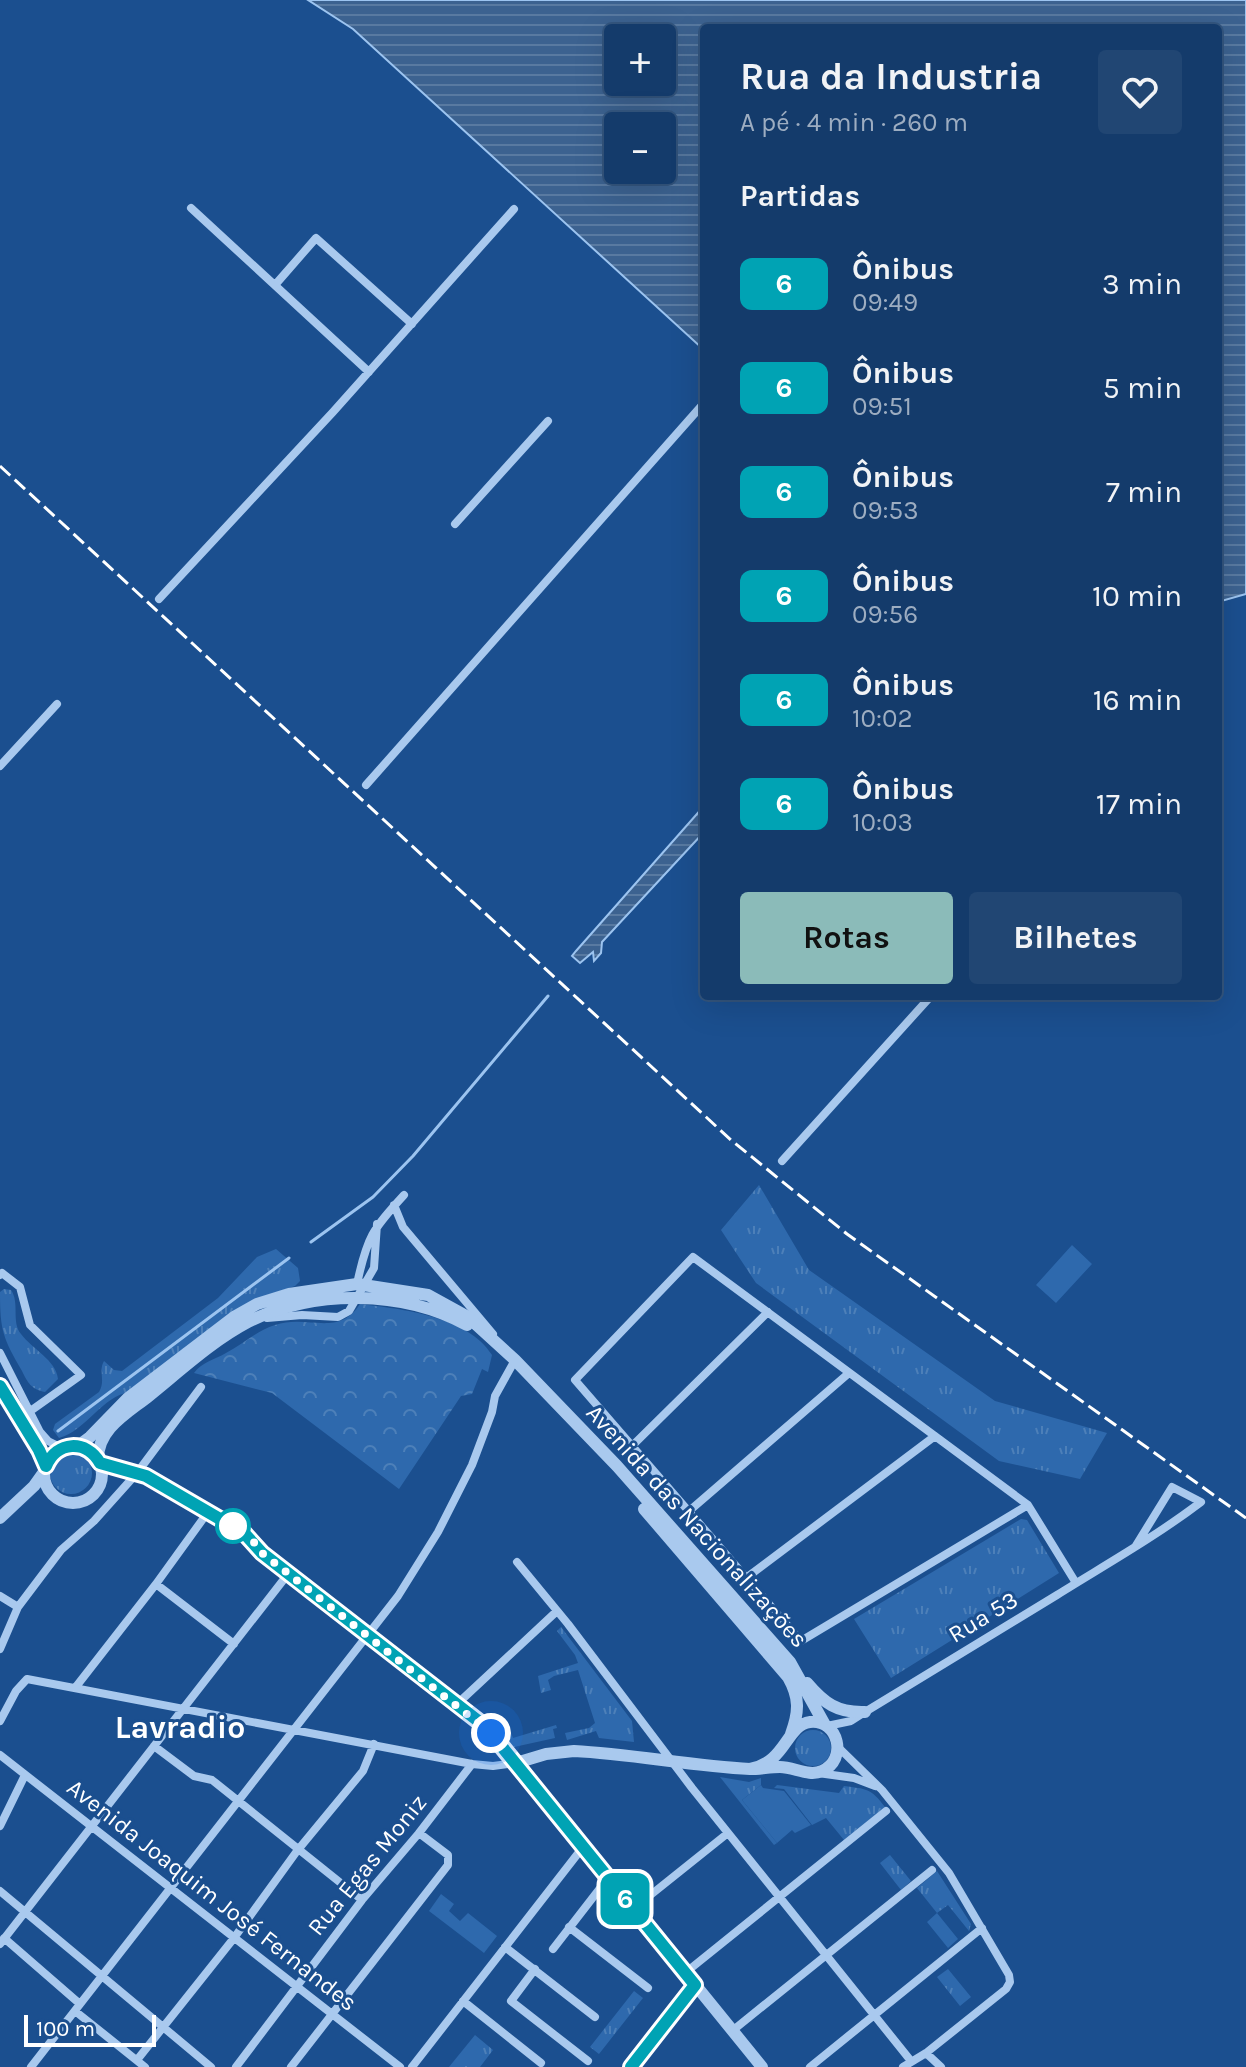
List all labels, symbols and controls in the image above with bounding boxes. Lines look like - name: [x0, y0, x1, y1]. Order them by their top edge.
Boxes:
- map controls: [604, 24, 676, 184]
- button: +: [604, 24, 676, 96]
- button: heart: [1098, 50, 1182, 134]
- text: Rua da Industria: [740, 54, 1042, 99]
- text: A pé · 4 min · 260 m: [740, 107, 968, 138]
- button: −: [604, 112, 676, 184]
- text: Partidas: [740, 178, 860, 214]
- text: Ônibus: [852, 251, 954, 287]
- text: 3 min: [1102, 266, 1182, 302]
- text: 6: [776, 267, 793, 300]
- text: 09:49: [852, 287, 918, 318]
- text: Ônibus: [852, 355, 954, 391]
- text: 5 min: [1103, 370, 1182, 406]
- text: 6: [776, 371, 793, 404]
- text: 09:51: [852, 391, 912, 422]
- text: Ônibus: [852, 459, 954, 495]
- text: 7 min: [1106, 474, 1182, 510]
- text: 6: [776, 475, 793, 508]
- text: 09:53: [852, 495, 919, 526]
- text: Ônibus: [852, 563, 954, 599]
- text: 10 min: [1092, 578, 1182, 614]
- text: 6: [776, 579, 793, 612]
- text: 09:56: [852, 599, 918, 630]
- text: Ônibus: [852, 667, 954, 703]
- text: 16 min: [1093, 682, 1182, 718]
- text: 6: [776, 683, 793, 716]
- text: 10:02: [852, 703, 913, 734]
- text: Ônibus: [852, 771, 954, 807]
- text: 17 min: [1096, 786, 1182, 822]
- text: 6: [776, 787, 793, 820]
- text: 10:03: [852, 807, 913, 838]
- button: Rotas: [740, 892, 953, 984]
- button: Bilhetes: [969, 892, 1182, 984]
- street label: Avenida das Nacionalizações: [581, 1399, 813, 1653]
- unlabelled marker: [216, 1509, 250, 1543]
- street label: Rua 53: [943, 1585, 1023, 1649]
- district label: Lavradio: [115, 1709, 245, 1746]
- your location: [471, 1713, 511, 1753]
- street label: Avenida Joaquim José Fernandes: [62, 1773, 362, 2017]
- street label: Rua Egas Moniz: [302, 1789, 432, 1941]
- line badge: 6: [599, 1873, 651, 1925]
- text: 6: [617, 1882, 634, 1915]
- scale bar: [24, 2011, 156, 2047]
- text: 100 m: [36, 2016, 95, 2042]

